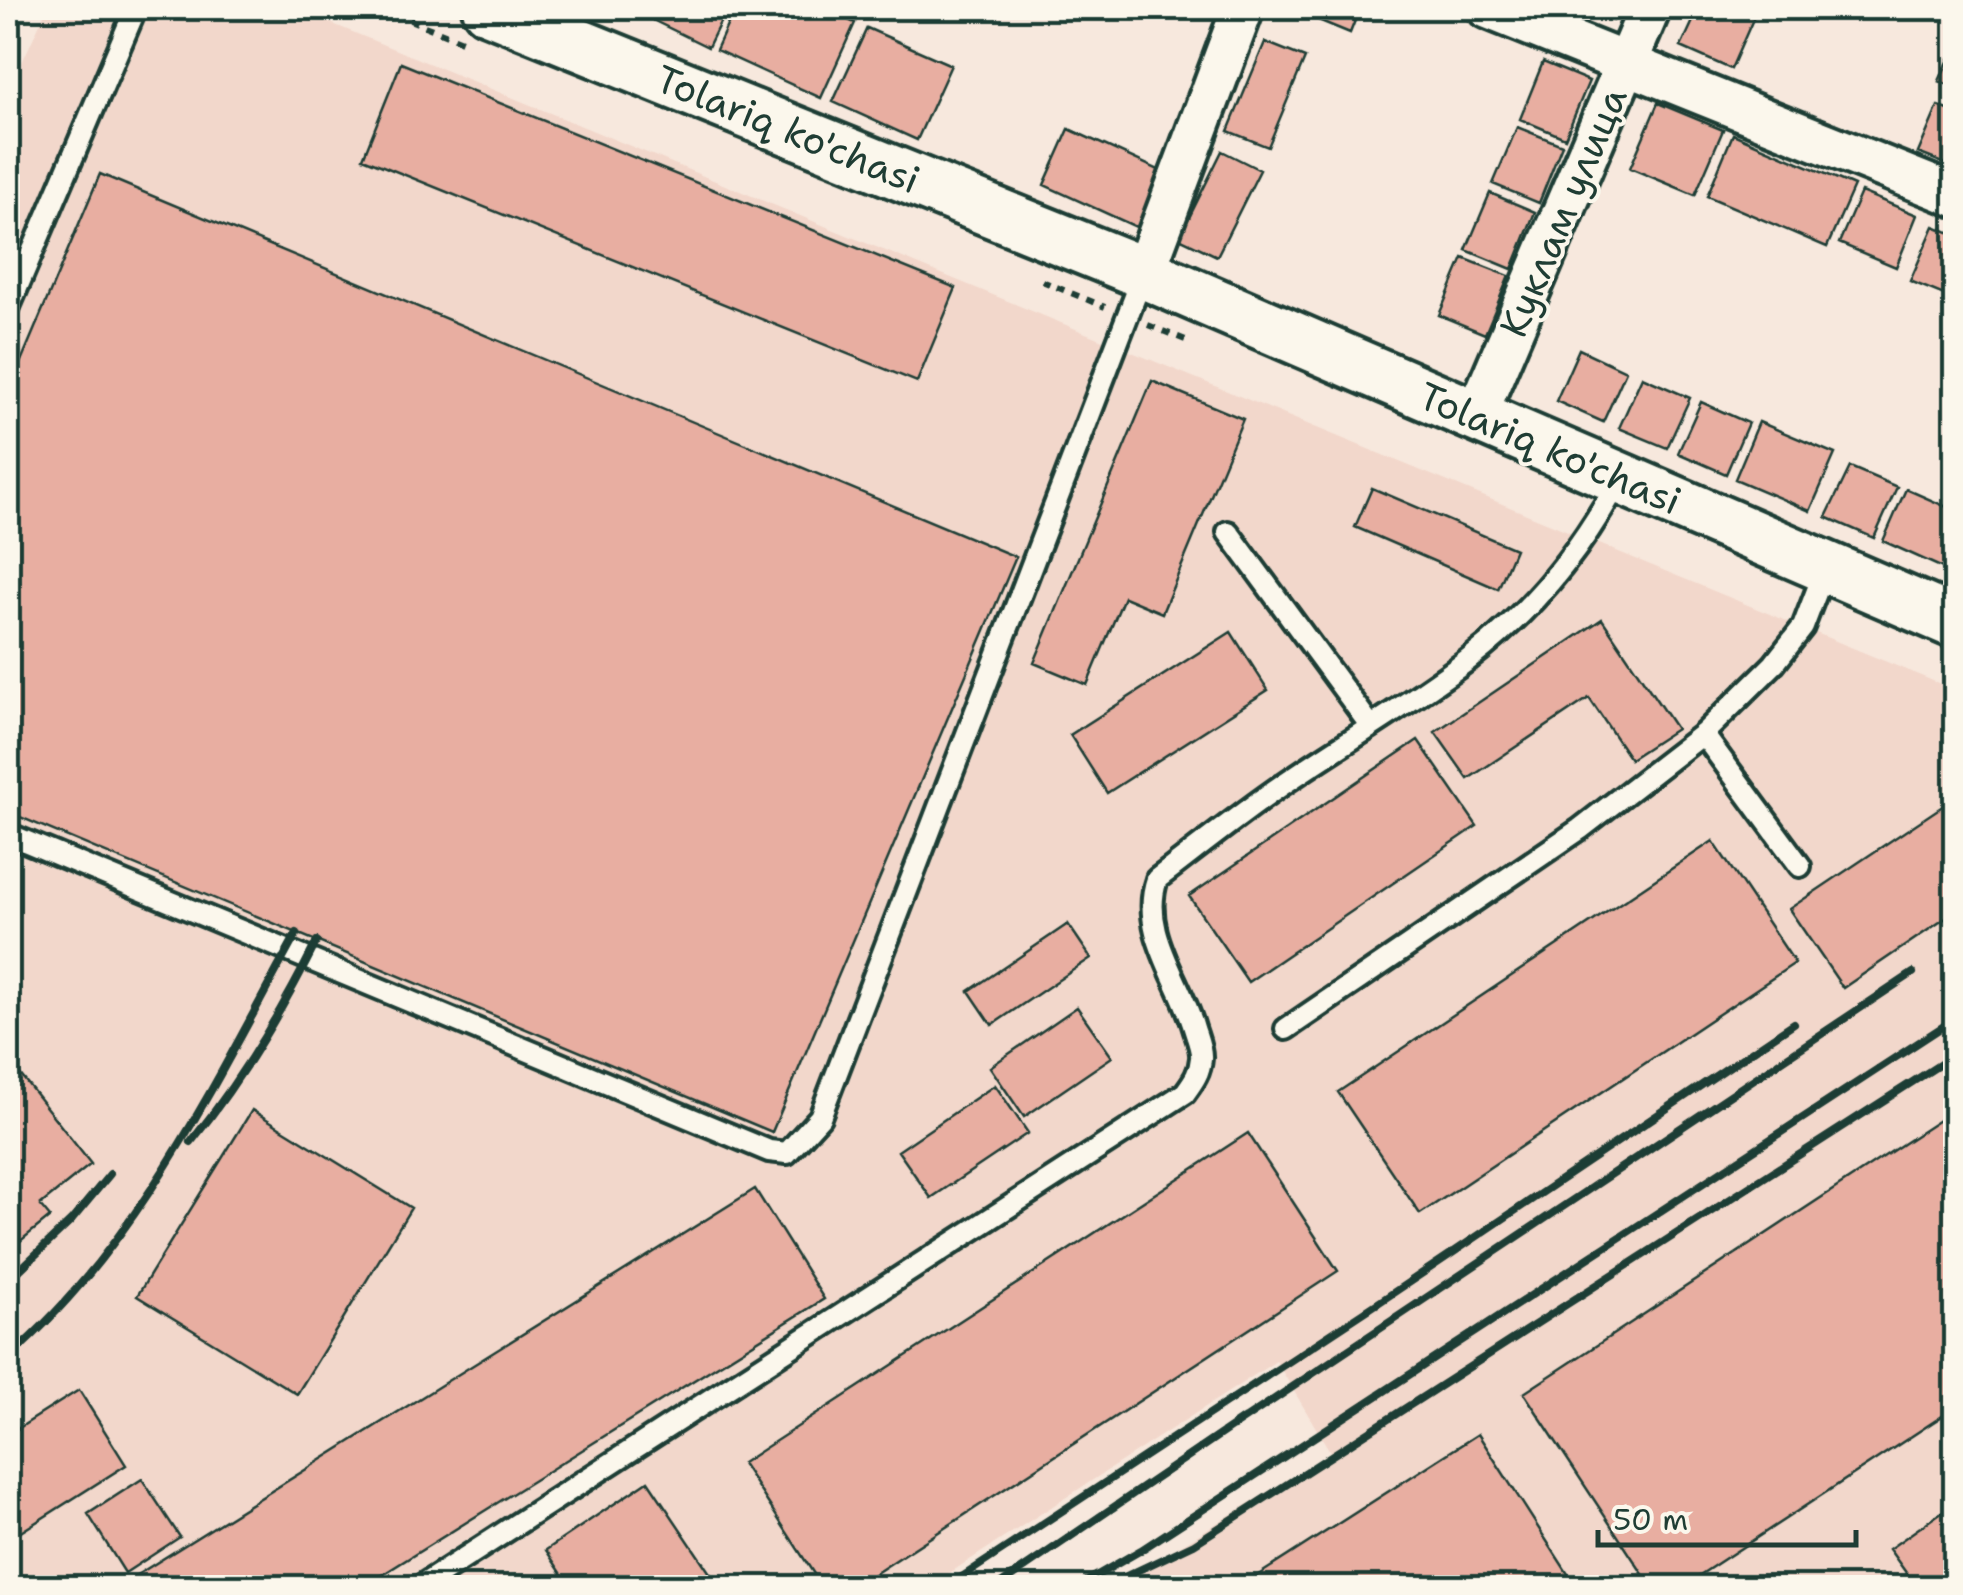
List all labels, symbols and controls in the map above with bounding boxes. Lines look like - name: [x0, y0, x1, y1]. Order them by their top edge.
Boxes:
- street label: Tolariq ko'chasi: [649, 53, 927, 205]
- street label: Куклам улица: [1487, 79, 1639, 345]
- street label: Tolariq ko'chasi: [1411, 370, 1689, 526]
- scale bar: [1598, 1485, 1856, 1547]
- text: 50 m: [1613, 1499, 1688, 1540]

